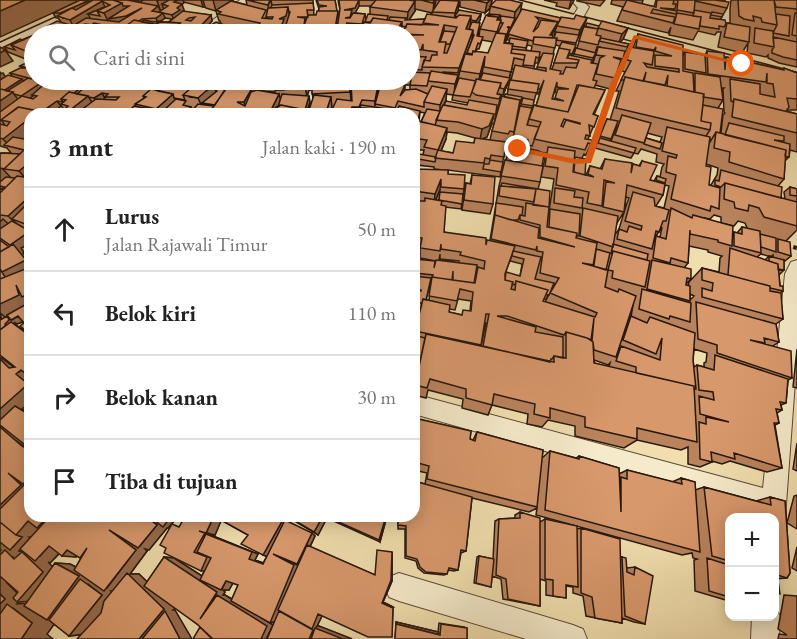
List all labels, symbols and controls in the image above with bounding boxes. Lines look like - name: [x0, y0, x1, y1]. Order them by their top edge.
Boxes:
- search box: [24, 24, 420, 90]
- icon: search: [45, 41, 78, 74]
- text: Cari di sini: [93, 43, 185, 72]
- route start: [728, 50, 754, 76]
- text: 3 mnt: [48, 130, 113, 164]
- text: Jalan kaki · 190 m: [262, 134, 396, 160]
- route end: [504, 135, 530, 161]
- text: Lurus: [105, 202, 159, 231]
- icon: ahead: [48, 213, 81, 246]
- text: 50 m: [357, 216, 396, 242]
- text: Jalan Rajawali Timur: [105, 231, 267, 257]
- icon: left: [48, 297, 81, 330]
- text: Belok kiri: [105, 299, 196, 328]
- text: 110 m: [348, 300, 396, 326]
- icon: right: [48, 381, 81, 414]
- text: Belok kanan: [105, 383, 218, 412]
- text: 30 m: [357, 384, 396, 410]
- icon: arrive: [48, 465, 81, 498]
- text: Tiba di tujuan: [105, 467, 237, 496]
- map controls: [725, 513, 779, 621]
- button: +: [725, 513, 779, 567]
- button: −: [725, 567, 779, 621]

